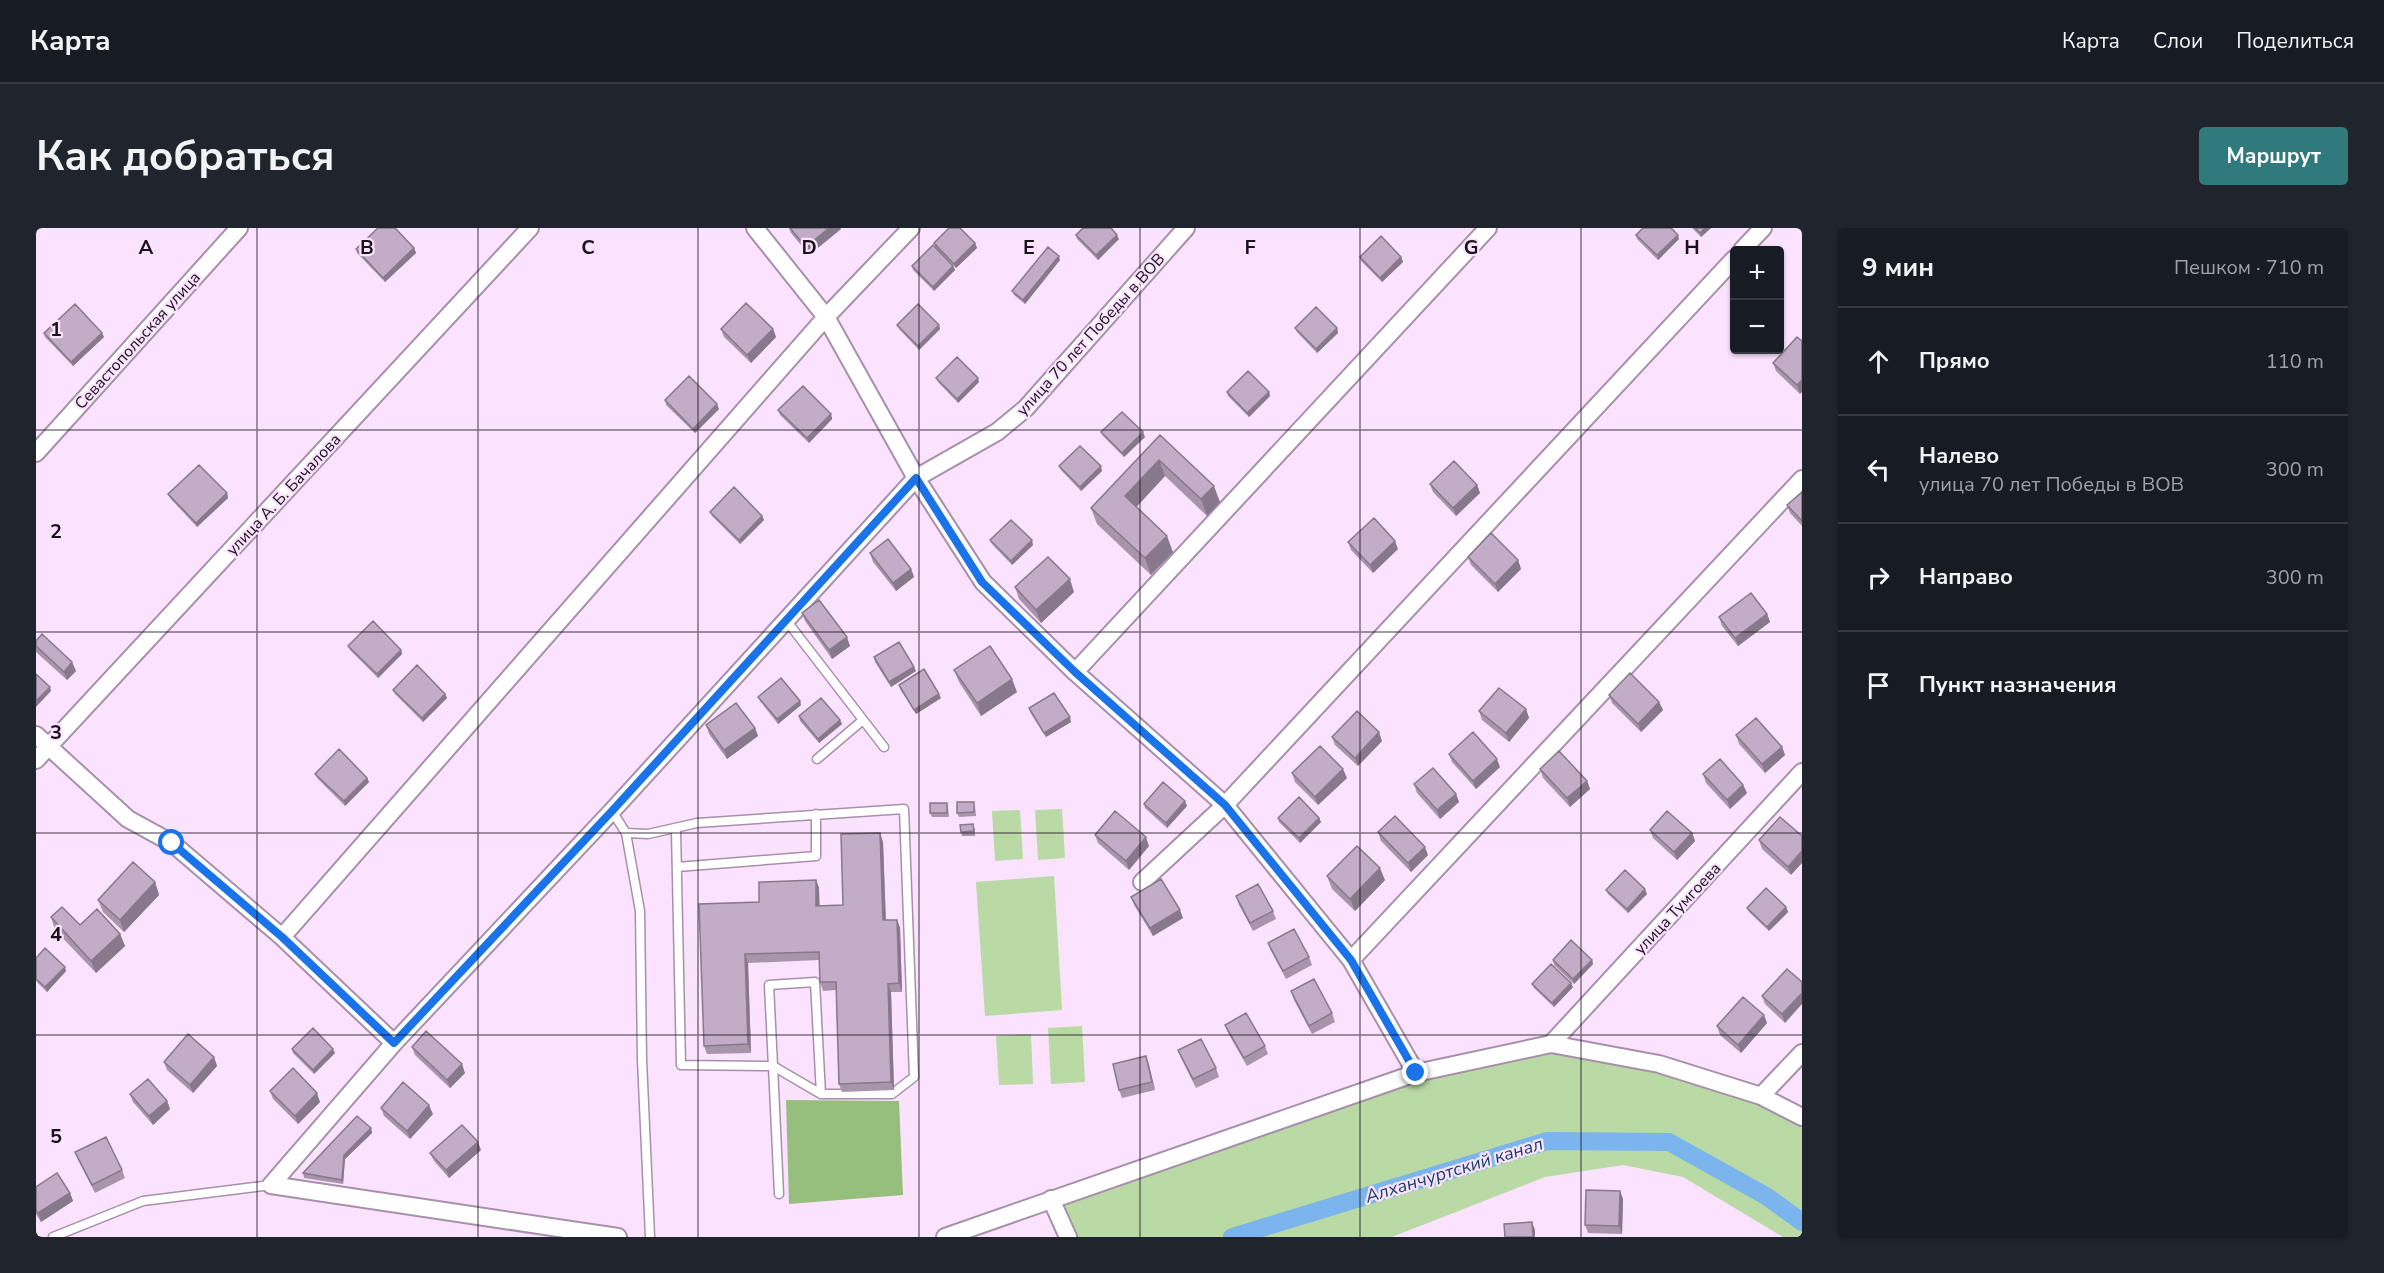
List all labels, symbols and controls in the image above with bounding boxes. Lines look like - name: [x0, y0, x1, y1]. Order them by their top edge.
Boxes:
- text: Карта: [30, 22, 111, 60]
- text: Карта: [2062, 27, 2120, 55]
- text: Слои: [2153, 27, 2203, 55]
- text: Поделиться: [2236, 27, 2354, 55]
- button: Маршрут: [2199, 127, 2348, 185]
- text: Как добраться: [36, 128, 335, 185]
- text: A: [139, 234, 154, 261]
- text: B: [360, 234, 374, 261]
- text: C: [581, 234, 595, 261]
- text: D: [801, 234, 817, 261]
- text: E: [1023, 234, 1035, 261]
- text: F: [1244, 234, 1256, 261]
- text: G: [1464, 234, 1478, 261]
- text: H: [1684, 234, 1700, 261]
- map controls: [1730, 246, 1784, 354]
- button: +: [1730, 246, 1784, 300]
- street label: улица 70 лет Победы в ВОВ: [1012, 249, 1170, 421]
- text: 9 мин: [1862, 250, 1934, 285]
- text: Пешком · 710 m: [2174, 254, 2324, 281]
- street label: Севастопольская улица: [70, 267, 206, 414]
- button: −: [1730, 300, 1784, 354]
- text: 1: [50, 316, 62, 343]
- icon: ahead: [1862, 345, 1895, 378]
- text: Прямо: [1919, 346, 1990, 376]
- text: 110 m: [2266, 348, 2324, 375]
- street label: улица А. Б. Бачалова: [221, 429, 346, 560]
- text: Налево: [1919, 441, 1999, 471]
- icon: left: [1862, 453, 1895, 486]
- text: 300 m: [2266, 456, 2324, 483]
- text: улица 70 лет Победы в ВОВ: [1919, 471, 2184, 498]
- text: 2: [50, 518, 62, 545]
- icon: right: [1862, 561, 1895, 594]
- text: Направо: [1919, 562, 2013, 592]
- text: 300 m: [2266, 564, 2324, 591]
- icon: arrive: [1862, 669, 1895, 702]
- text: Пункт назначения: [1919, 670, 2117, 700]
- text: 3: [50, 719, 62, 746]
- route start: [158, 829, 184, 855]
- street label: улица Тумгоева: [1629, 858, 1726, 959]
- text: 4: [50, 921, 62, 948]
- route end: [1402, 1059, 1428, 1085]
- text: 5: [50, 1123, 62, 1150]
- water label: Алханчуртский канал: [1361, 1132, 1546, 1209]

